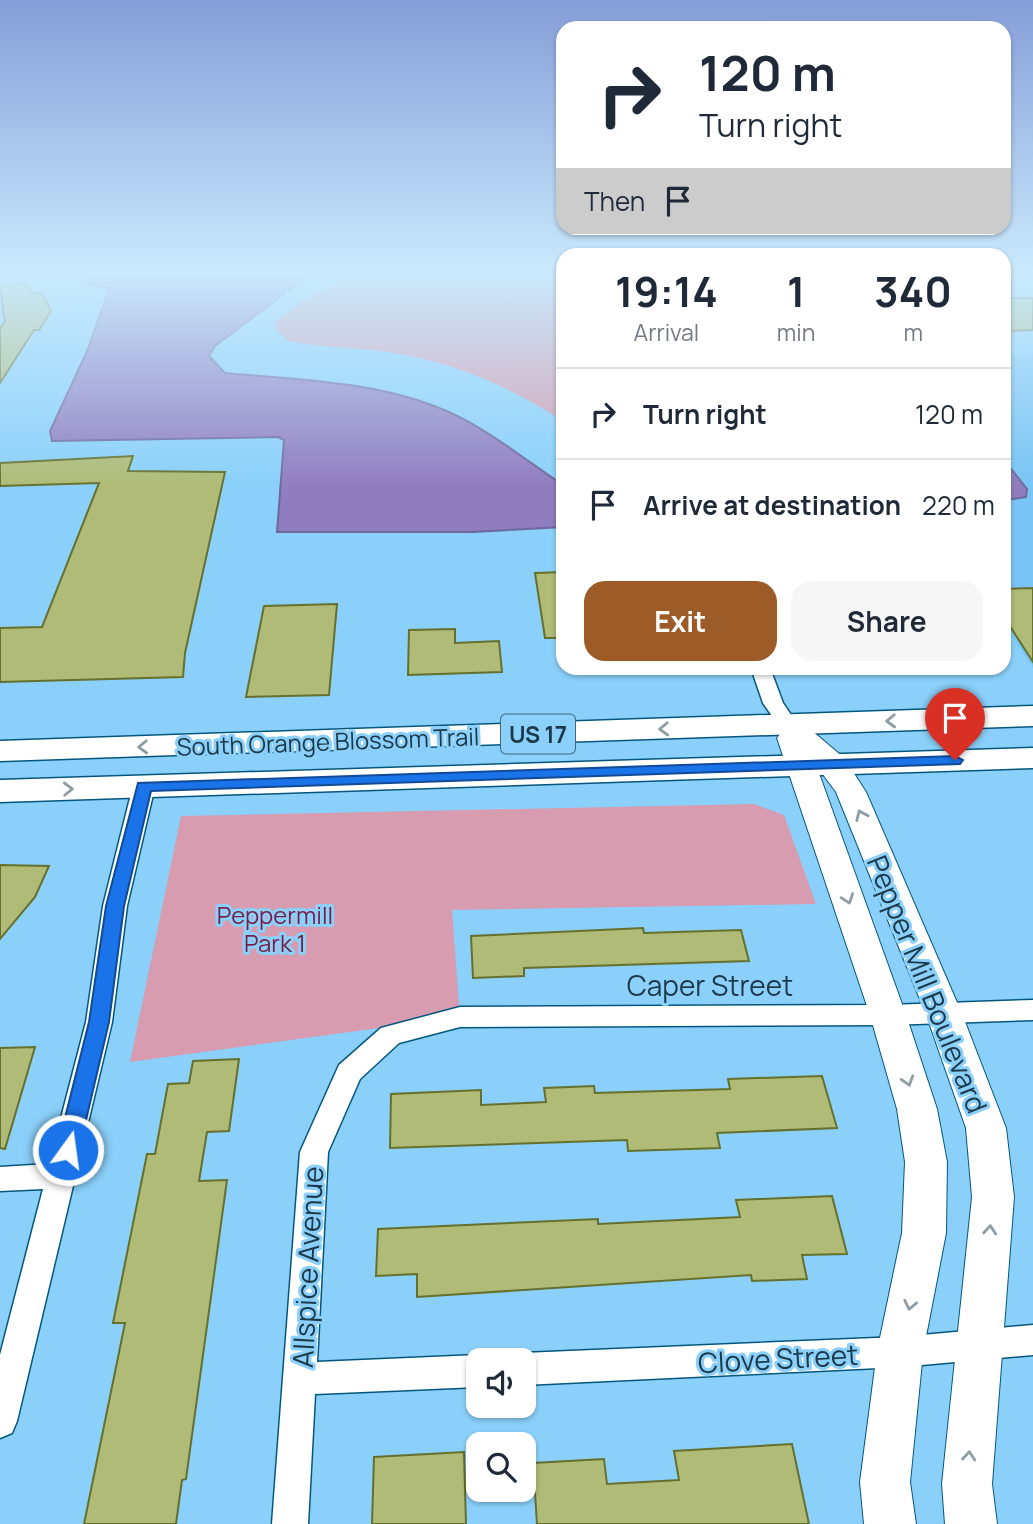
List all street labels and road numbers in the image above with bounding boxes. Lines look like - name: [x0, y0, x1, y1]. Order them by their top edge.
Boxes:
- road number: US 17: [501, 714, 575, 754]
- street label: South Orange Blossom Trail: [176, 719, 480, 763]
- street label: Pepper Mill Boulevard: [859, 849, 997, 1119]
- street label: Caper Street: [627, 966, 793, 1004]
- street label: Allspice Avenue: [283, 1165, 331, 1369]
- street label: Clove Street: [697, 1335, 859, 1381]

